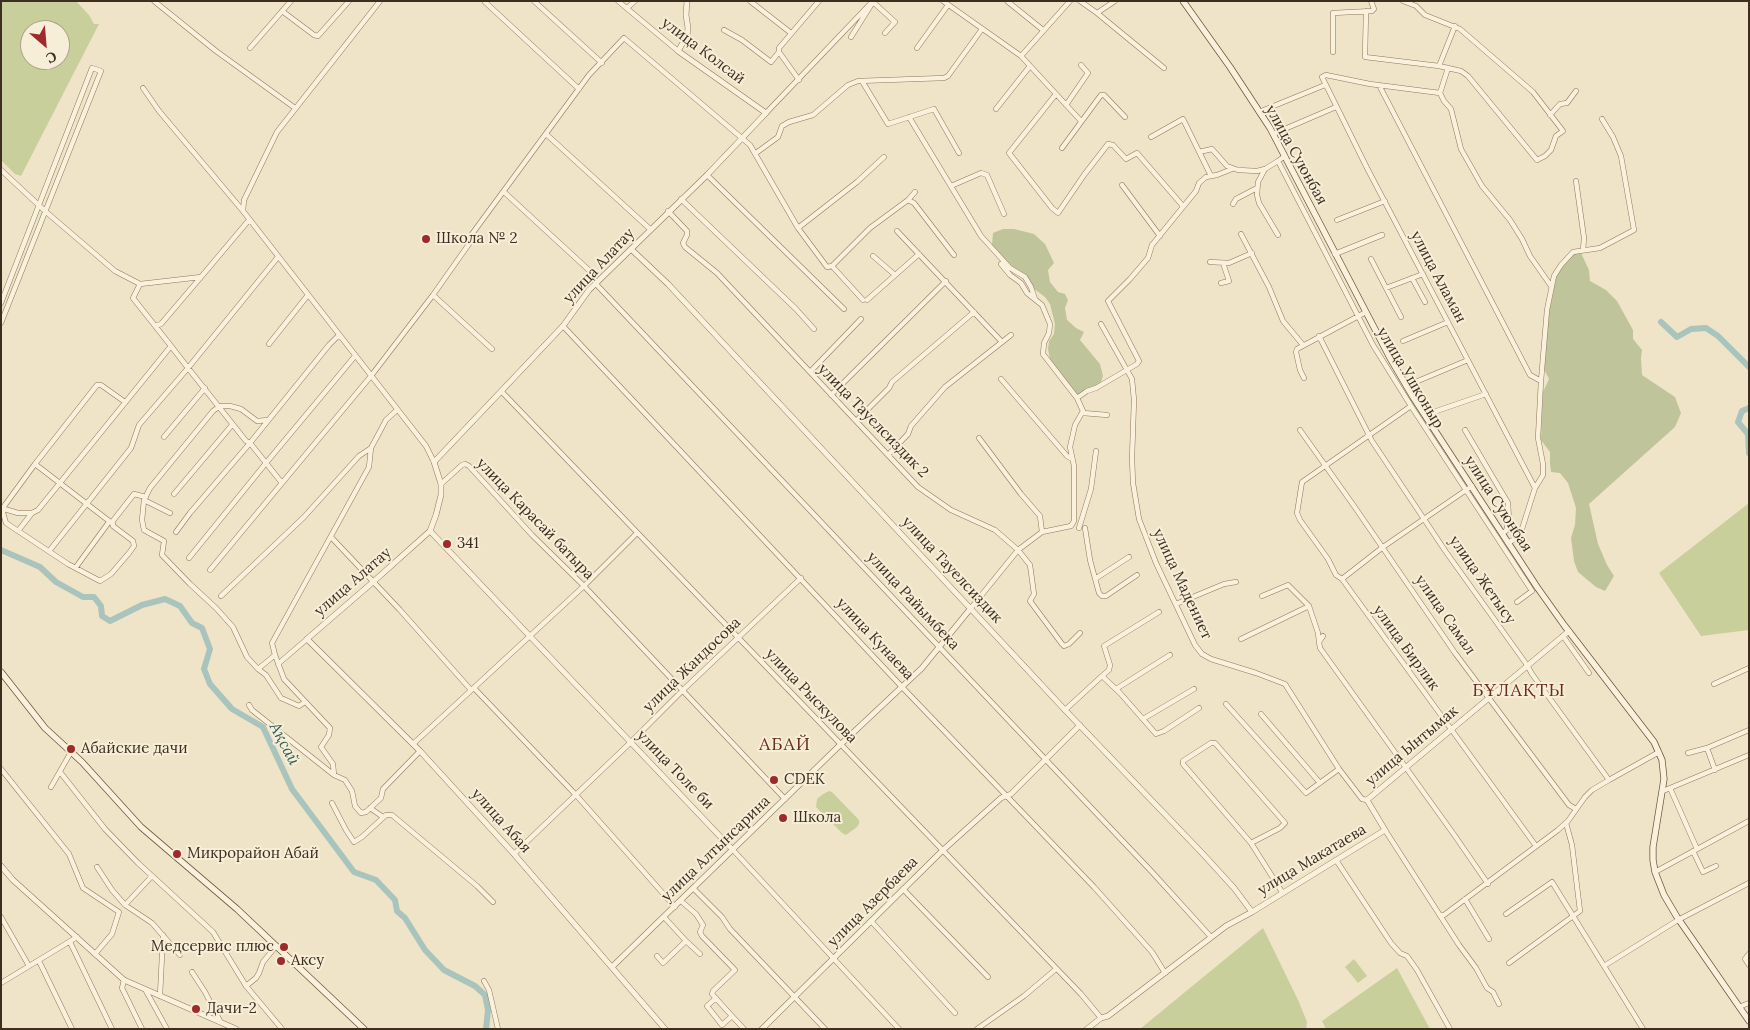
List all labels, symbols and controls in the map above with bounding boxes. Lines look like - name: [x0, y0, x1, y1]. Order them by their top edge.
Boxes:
- street label: улица Колсай: [658, 14, 748, 88]
- north arrow: [20, 20, 70, 70]
- text: С: [43, 47, 60, 68]
- street label: улица Суюнбая: [1261, 102, 1331, 208]
- street label: улица Алатау: [560, 225, 638, 307]
- street label: улица Аламан: [1406, 228, 1470, 326]
- place label: Школа № 2: [436, 230, 518, 248]
- marker: Школа № 2: [420, 233, 432, 245]
- street label: улица Ушконыр: [1373, 324, 1447, 432]
- street label: улица Тауелсиздик 2: [814, 360, 932, 482]
- street label: улица Суюнбая: [1460, 453, 1536, 555]
- street label: улица Карасай батыра: [472, 454, 598, 584]
- street label: улица Тауелсиздик: [898, 513, 1006, 627]
- street label: улица Мадениет: [1149, 526, 1215, 642]
- street label: улица Жетысу: [1445, 532, 1519, 628]
- place label: 341: [457, 535, 479, 553]
- marker: 341: [441, 538, 453, 550]
- street label: улица Алатау: [311, 544, 395, 620]
- street label: улица Райымбека: [863, 548, 963, 654]
- street label: улица Самал: [1411, 572, 1479, 658]
- street label: улица Кунаева: [832, 594, 918, 684]
- street label: улица Бирлик: [1369, 602, 1443, 694]
- street label: улица Жандосова: [640, 614, 744, 716]
- street label: улица Рыскулова: [761, 645, 861, 747]
- district label: БҰЛАҚТЫ: [1471, 680, 1567, 702]
- street label: улица Ынтымак: [1362, 702, 1462, 790]
- water label: Ақсай: [265, 719, 303, 769]
- street label: улица Толе би: [633, 727, 717, 813]
- district label: АБАЙ: [759, 734, 811, 756]
- place label: Абайские дачи: [81, 740, 188, 758]
- marker: Абайские дачи: [65, 743, 77, 755]
- place label: CDEK: [784, 771, 825, 789]
- marker: CDEK: [768, 774, 780, 786]
- street label: улица Абая: [467, 785, 535, 857]
- street label: улица Алтынсарина: [658, 792, 774, 906]
- place label: Школа: [793, 809, 841, 827]
- marker: Школа: [777, 812, 789, 824]
- street label: улица Макатаева: [1255, 821, 1369, 899]
- place label: Микрорайон Абай: [187, 845, 319, 863]
- marker: Микрорайон Абай: [171, 848, 183, 860]
- street label: улица Азербаева: [824, 853, 922, 951]
- place label: Медсервис плюс: [151, 938, 274, 956]
- marker: Медсервис плюс: [278, 941, 290, 953]
- place label: Аксу: [291, 952, 324, 970]
- marker: Аксу: [275, 955, 287, 967]
- place label: Дачи-2: [206, 1000, 257, 1018]
- marker: Дачи-2: [190, 1003, 202, 1015]

